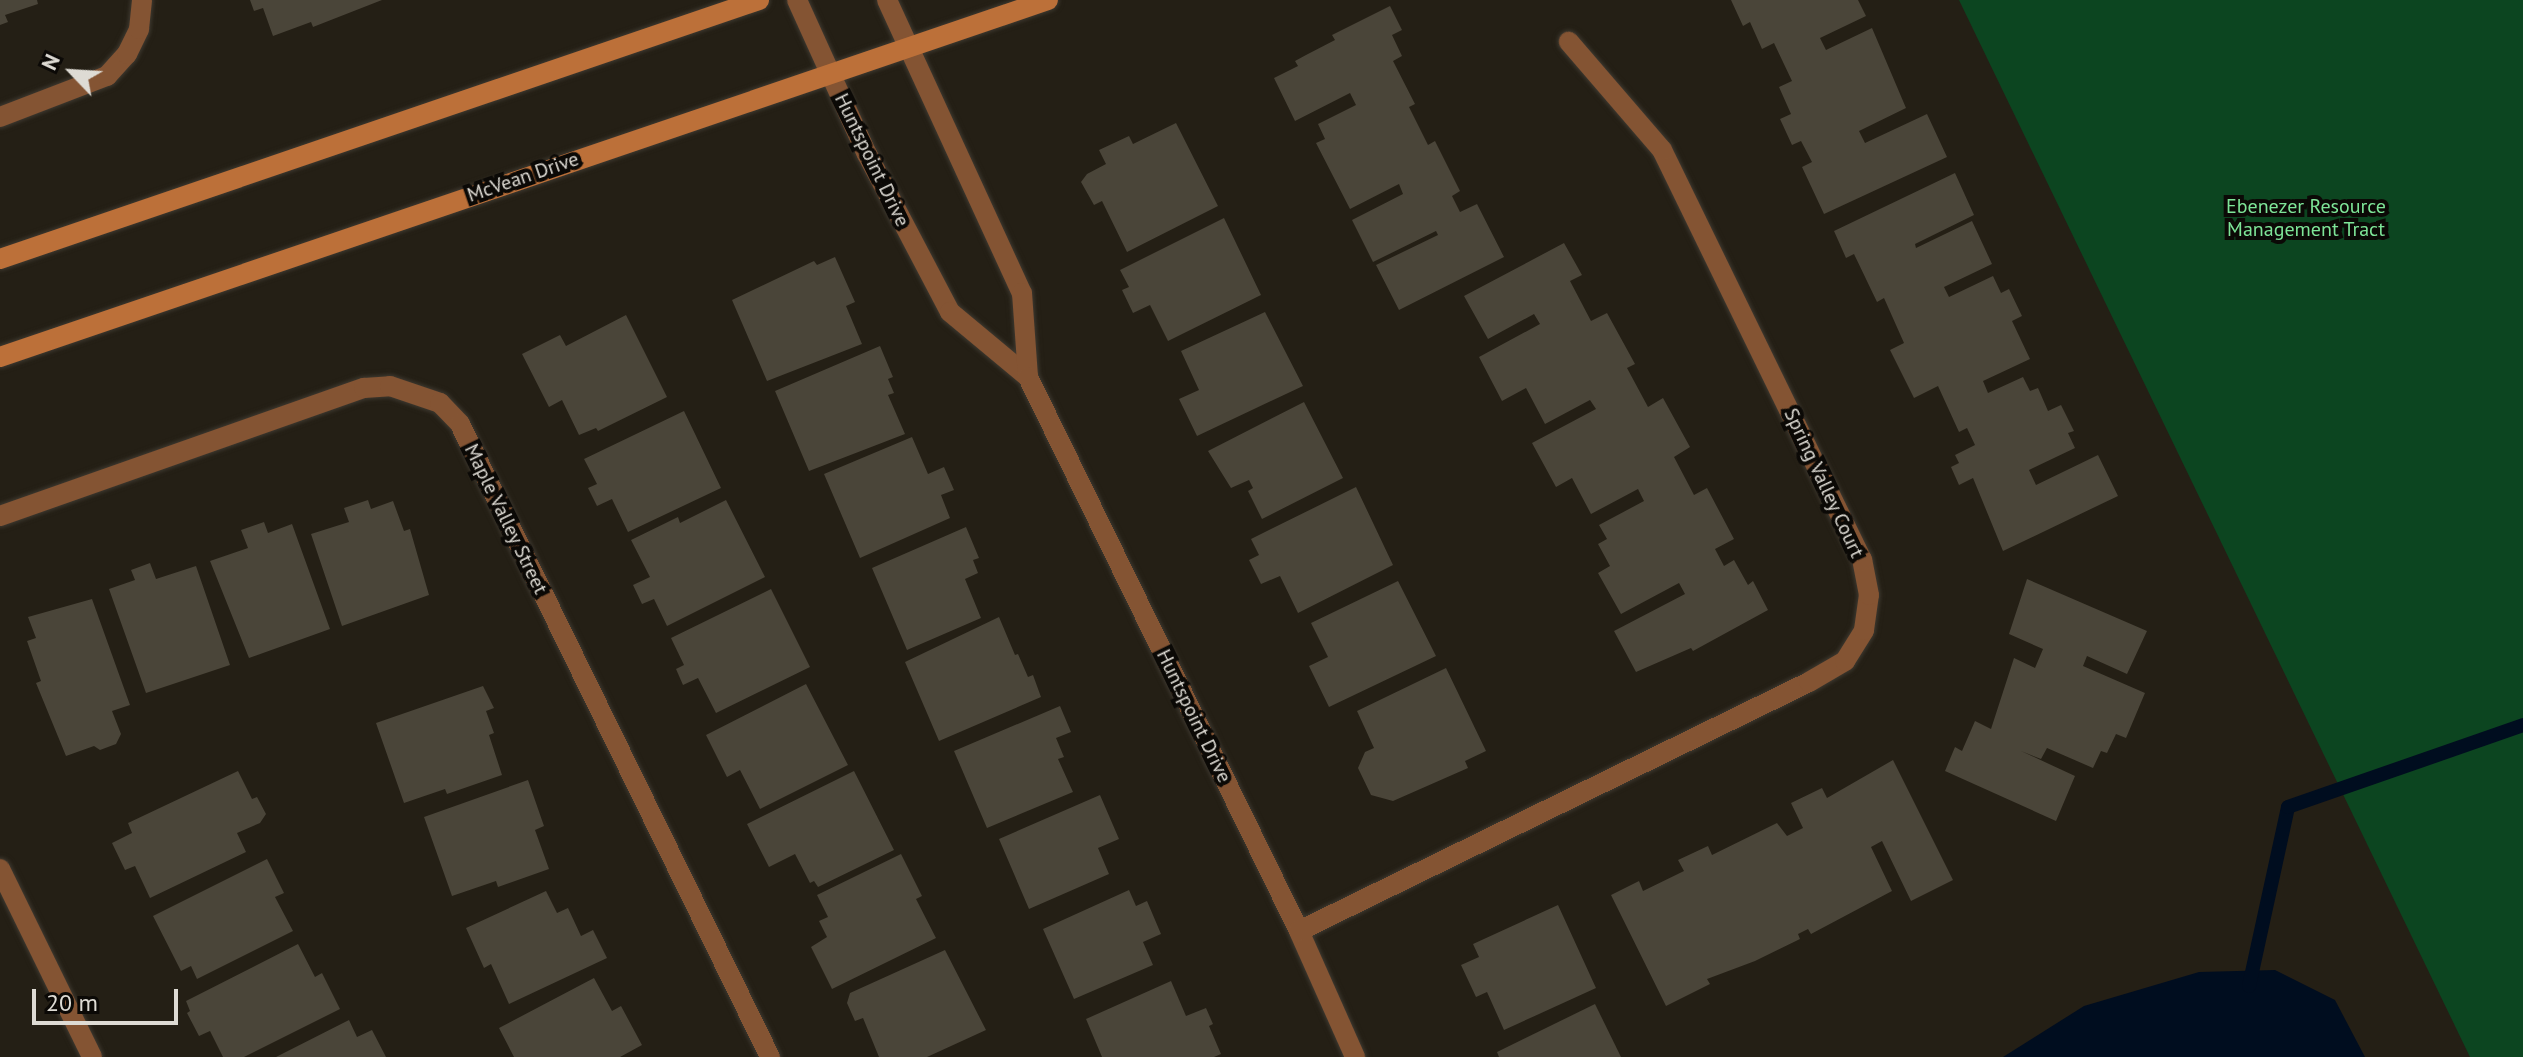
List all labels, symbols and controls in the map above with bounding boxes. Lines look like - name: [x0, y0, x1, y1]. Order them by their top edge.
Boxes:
- north arrow: [32, 32, 112, 112]
- text: N: [35, 49, 66, 74]
- street label: Huntspoint Drive: [829, 90, 915, 230]
- street label: McVean Drive: [464, 147, 582, 207]
- park label: Ebenezer Resource Management Tract: [2226, 194, 2386, 241]
- street label: Spring Valley Court: [1779, 404, 1869, 562]
- street label: Maple Valley Street: [459, 439, 553, 599]
- street label: Huntspoint Drive: [1151, 646, 1237, 786]
- scale bar: [36, 973, 182, 1023]
- text: 20 m: [46, 987, 98, 1018]

